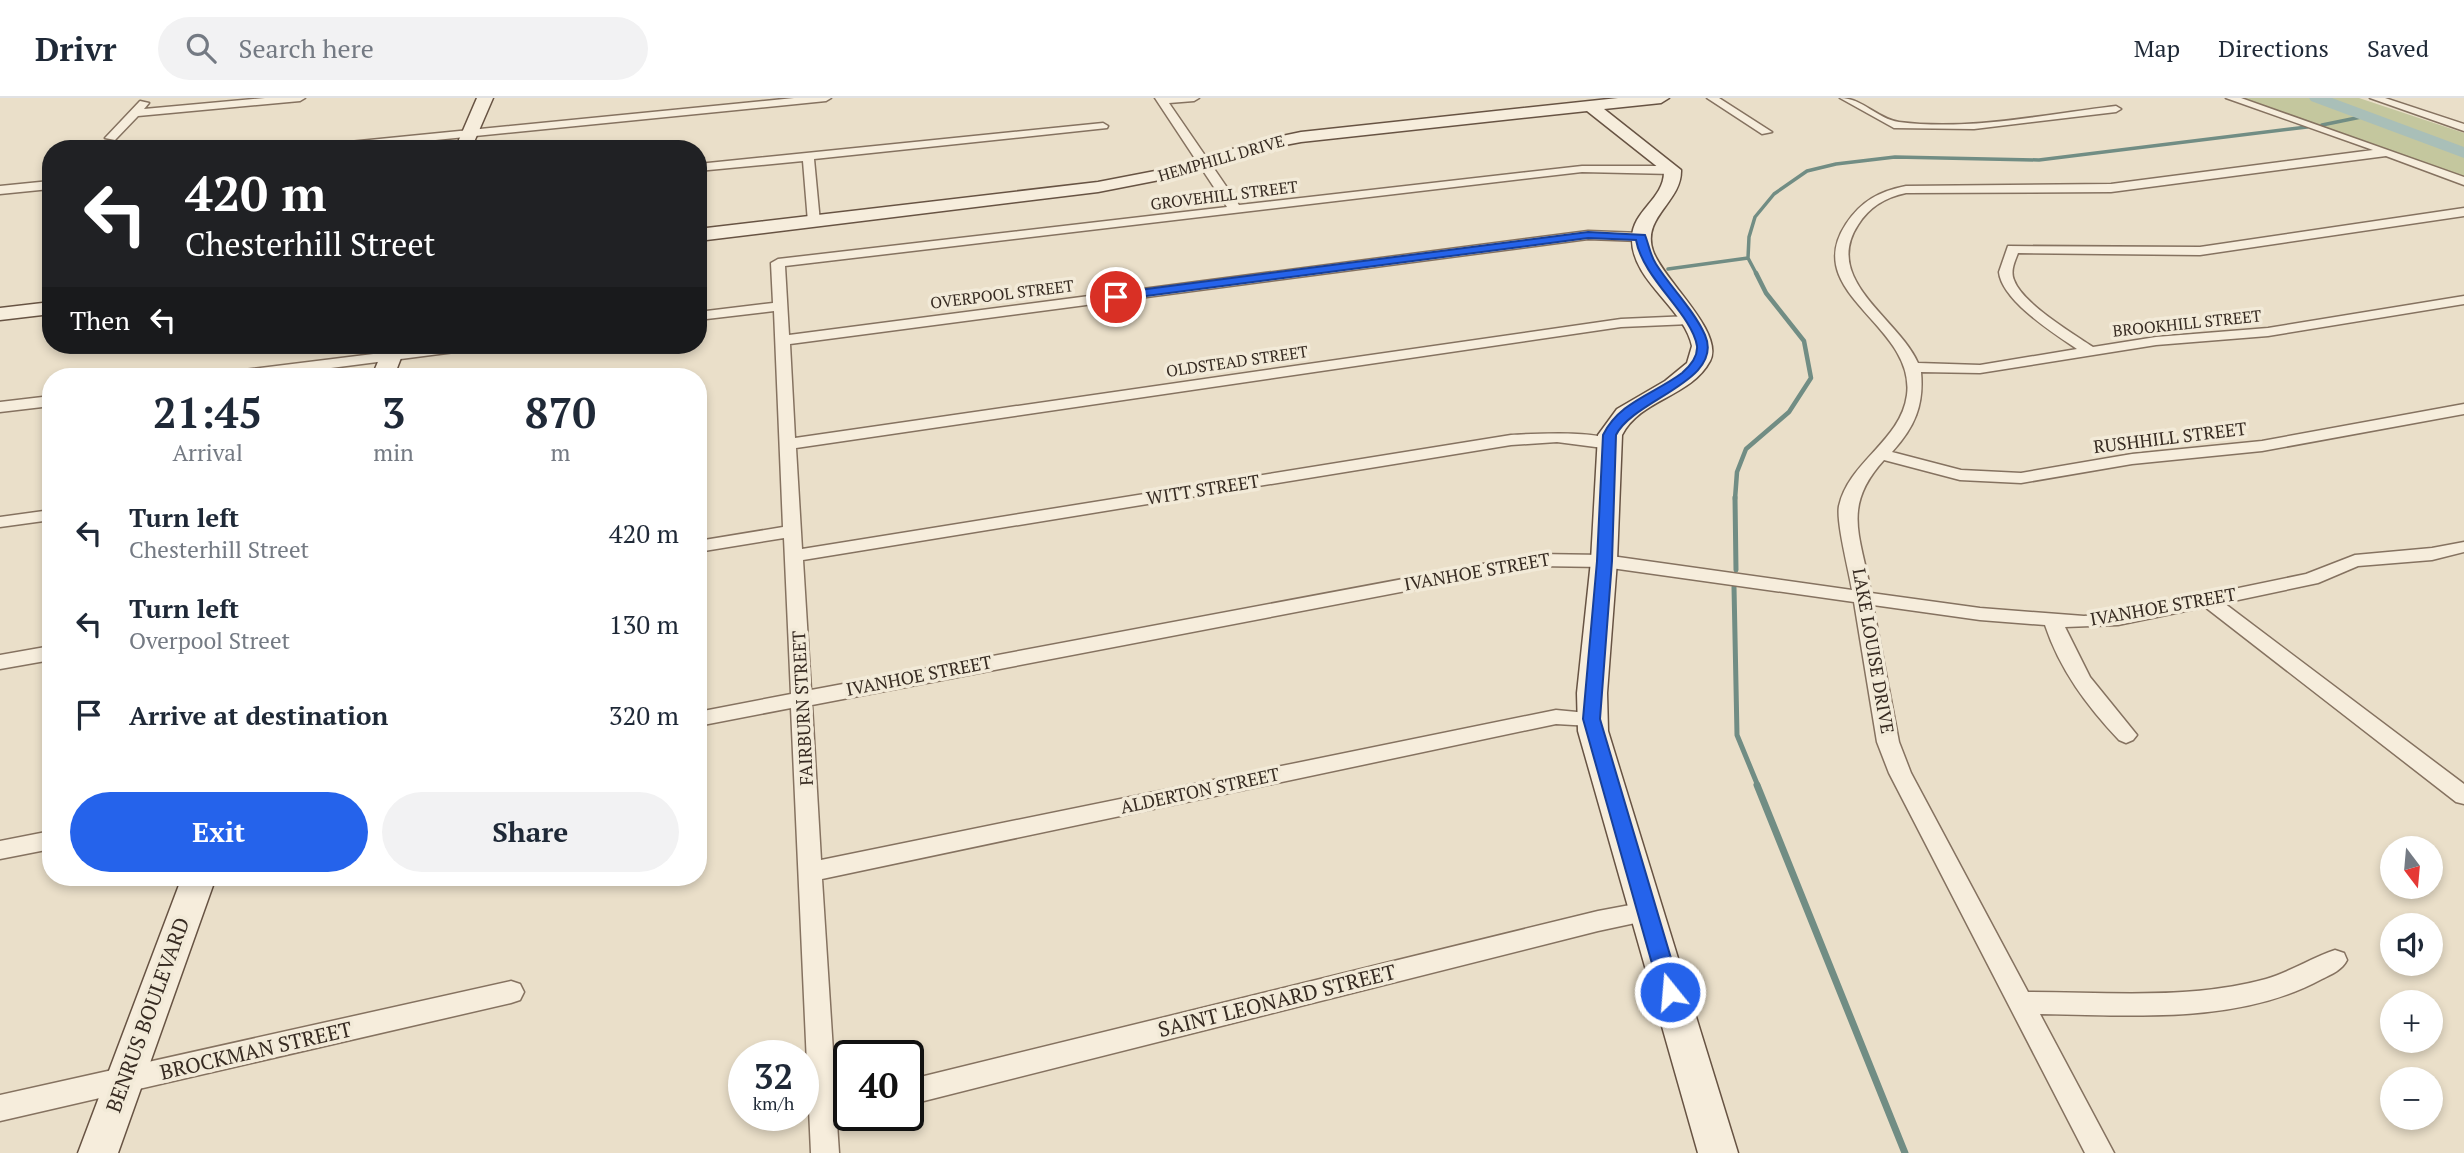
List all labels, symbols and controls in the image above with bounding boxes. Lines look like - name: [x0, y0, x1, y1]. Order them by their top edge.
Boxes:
- search box: [158, 17, 648, 80]
- text: Drivr: [35, 27, 116, 70]
- icon: search: [182, 29, 220, 67]
- text: Search here: [238, 31, 374, 65]
- text: Map: [2134, 32, 2180, 64]
- text: Directions: [2218, 32, 2329, 64]
- text: Saved: [2367, 32, 2429, 64]
- street label: HEMPHILL DRIVE: [1155, 129, 1287, 187]
- text: 420 m: [185, 160, 327, 225]
- icon: left: [70, 168, 161, 259]
- street label: GROVEHILL STREET: [1149, 175, 1299, 215]
- text: Chesterhill Street: [185, 223, 435, 265]
- pin: [1086, 267, 1146, 327]
- street label: OVERPOOL STREET: [929, 274, 1075, 314]
- icon: arrive: [1097, 278, 1135, 316]
- icon: left: [144, 301, 182, 339]
- text: Then: [70, 303, 130, 337]
- street label: BROOKHILL STREET: [2112, 304, 2263, 342]
- street label: OLDSTEAD STREET: [1165, 340, 1309, 382]
- text: 21:45: [153, 384, 262, 440]
- text: 3: [382, 384, 405, 440]
- text: 870: [525, 384, 596, 440]
- street label: RUSHHILL STREET: [2092, 416, 2248, 458]
- text: Arrival: [172, 437, 243, 468]
- text: min: [373, 437, 414, 468]
- text: m: [550, 437, 570, 468]
- street label: WITT STREET: [1145, 468, 1261, 510]
- text: Turn left: [129, 500, 239, 534]
- icon: left: [70, 514, 108, 552]
- text: 420 m: [609, 516, 679, 550]
- text: Chesterhill Street: [129, 534, 309, 565]
- street label: IVANHOE STREET: [1402, 546, 1552, 596]
- street label: LAKE LOUISE DRIVE: [1848, 566, 1900, 735]
- street label: IVANHOE STREET: [2088, 581, 2238, 631]
- text: Turn left: [129, 591, 239, 625]
- icon: left: [70, 605, 108, 643]
- text: 130 m: [609, 607, 679, 641]
- text: Overpool Street: [129, 625, 290, 656]
- street label: FAIRBURN STREET: [786, 630, 818, 786]
- street label: IVANHOE STREET: [844, 649, 994, 701]
- icon: arrive: [70, 696, 108, 734]
- text: Arrive at destination: [129, 698, 388, 732]
- text: 320 m: [609, 698, 679, 732]
- street label: ALDERTON STREET: [1118, 761, 1281, 819]
- button: Exit: [70, 792, 368, 872]
- button: Share: [382, 792, 679, 872]
- north arrow: [2380, 836, 2443, 900]
- map controls: [2380, 836, 2443, 1130]
- street label: BENRUS BOULEVARD: [99, 913, 195, 1116]
- button: sound: [2380, 913, 2443, 976]
- position arrow: [1633, 955, 1707, 1029]
- street label: SAINT LEONARD STREET: [1155, 957, 1398, 1043]
- button: +: [2380, 990, 2443, 1053]
- street label: BROCKMAN STREET: [157, 1014, 355, 1086]
- speed limit sign: 40: [833, 1040, 924, 1131]
- text: 32: [754, 1053, 793, 1099]
- button: −: [2380, 1067, 2443, 1130]
- text: km/h: [753, 1091, 794, 1115]

